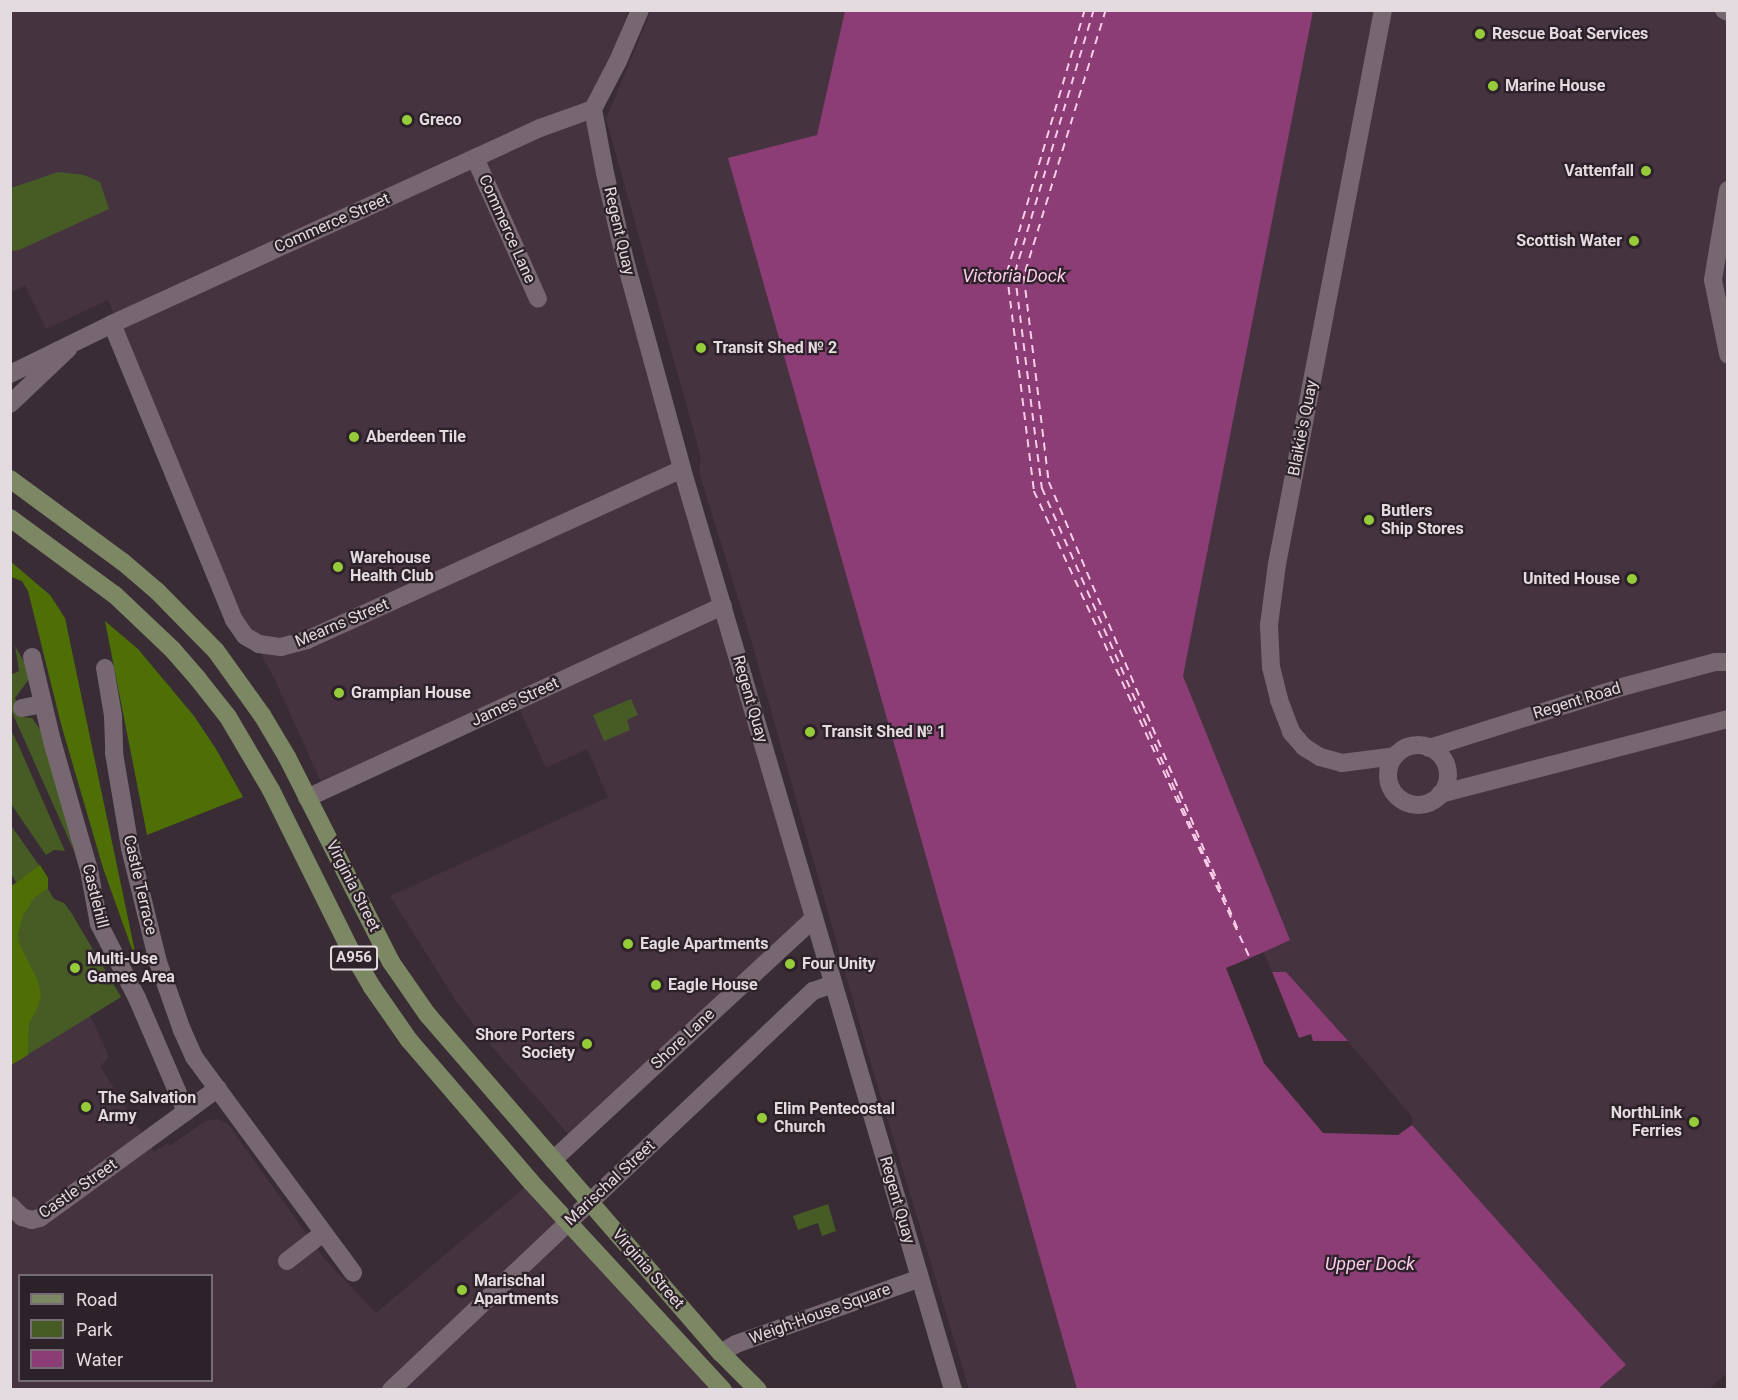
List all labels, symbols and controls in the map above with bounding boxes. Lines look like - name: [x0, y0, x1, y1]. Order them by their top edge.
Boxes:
- place label: Rescue Boat Services: [1492, 24, 1648, 44]
- marker: Rescue Boat Services: [1473, 27, 1487, 41]
- place label: Marine House: [1505, 76, 1605, 96]
- marker: Marine House: [1486, 79, 1500, 93]
- place label: Greco: [419, 110, 462, 130]
- marker: Greco: [400, 113, 414, 127]
- place label: Vattenfall: [1564, 161, 1634, 181]
- marker: Vattenfall: [1639, 164, 1653, 178]
- street label: Commerce Lane: [474, 172, 540, 286]
- street label: Regent Quay: [600, 185, 638, 277]
- street label: Commerce Street: [271, 189, 393, 257]
- place label: Scottish Water: [1516, 231, 1622, 251]
- marker: Scottish Water: [1627, 234, 1641, 248]
- water label: Victoria Dock: [962, 265, 1066, 287]
- place label: Transit Shed № 2: [713, 338, 837, 358]
- marker: Transit Shed № 2: [694, 341, 708, 355]
- street label: Blaikie's Quay: [1284, 378, 1322, 478]
- place label: Aberdeen Tile: [366, 427, 466, 447]
- marker: Aberdeen Tile: [347, 430, 361, 444]
- place label: Butlers Ship Stores: [1381, 501, 1464, 539]
- marker: Butlers Ship Stores: [1362, 513, 1376, 527]
- place label: Warehouse Health Club: [350, 548, 434, 586]
- marker: Warehouse Health Club: [331, 560, 345, 574]
- place label: United House: [1523, 569, 1620, 589]
- marker: United House: [1625, 572, 1639, 586]
- street label: Mearns Street: [292, 595, 392, 651]
- street label: Regent Quay: [728, 653, 772, 745]
- street label: James Street: [468, 673, 562, 731]
- street label: Regent Road: [1531, 679, 1623, 723]
- place label: Grampian House: [351, 683, 471, 703]
- marker: Grampian House: [332, 686, 346, 700]
- place label: Transit Shed № 1: [822, 722, 946, 742]
- marker: Transit Shed № 1: [803, 725, 817, 739]
- street label: Castle Terrace: [119, 833, 161, 937]
- street label: Virginia Street: [322, 837, 384, 935]
- street label: Castlehill: [78, 862, 112, 930]
- place label: Eagle Apartments: [640, 934, 768, 954]
- marker: Eagle Apartments: [621, 937, 635, 951]
- road number: A956: [330, 946, 378, 970]
- place label: Multi-Use Games Area: [87, 949, 175, 987]
- place label: Four Unity: [802, 954, 876, 974]
- marker: Four Unity: [783, 957, 797, 971]
- marker: Multi-Use Games Area: [68, 961, 82, 975]
- place label: Eagle House: [668, 975, 758, 995]
- marker: Eagle House: [649, 978, 663, 992]
- street label: Shore Lane: [647, 1005, 719, 1073]
- place label: Shore Porters Society: [475, 1025, 575, 1063]
- marker: Shore Porters Society: [580, 1037, 594, 1051]
- place label: The Salvation Army: [98, 1088, 196, 1126]
- place label: Elim Pentecostal Church: [774, 1099, 895, 1137]
- marker: The Salvation Army: [79, 1100, 93, 1114]
- place label: NorthLink Ferries: [1611, 1103, 1682, 1141]
- marker: Elim Pentecostal Church: [755, 1111, 769, 1125]
- marker: NorthLink Ferries: [1687, 1115, 1701, 1129]
- street label: Marischal Street: [561, 1136, 659, 1230]
- street label: Regent Quay: [875, 1154, 919, 1246]
- street label: Castle Street: [35, 1155, 121, 1223]
- street label: Virginia Street: [608, 1225, 688, 1313]
- water label: Upper Dock: [1325, 1253, 1415, 1275]
- place label: Marischal Apartments: [474, 1271, 559, 1309]
- legend: [18, 1274, 213, 1382]
- street label: Weigh-House Square: [747, 1280, 893, 1348]
- marker: Marischal Apartments: [455, 1283, 469, 1297]
- text: Road: [76, 1289, 117, 1310]
- text: Park: [76, 1319, 112, 1340]
- text: Water: [76, 1349, 123, 1370]

